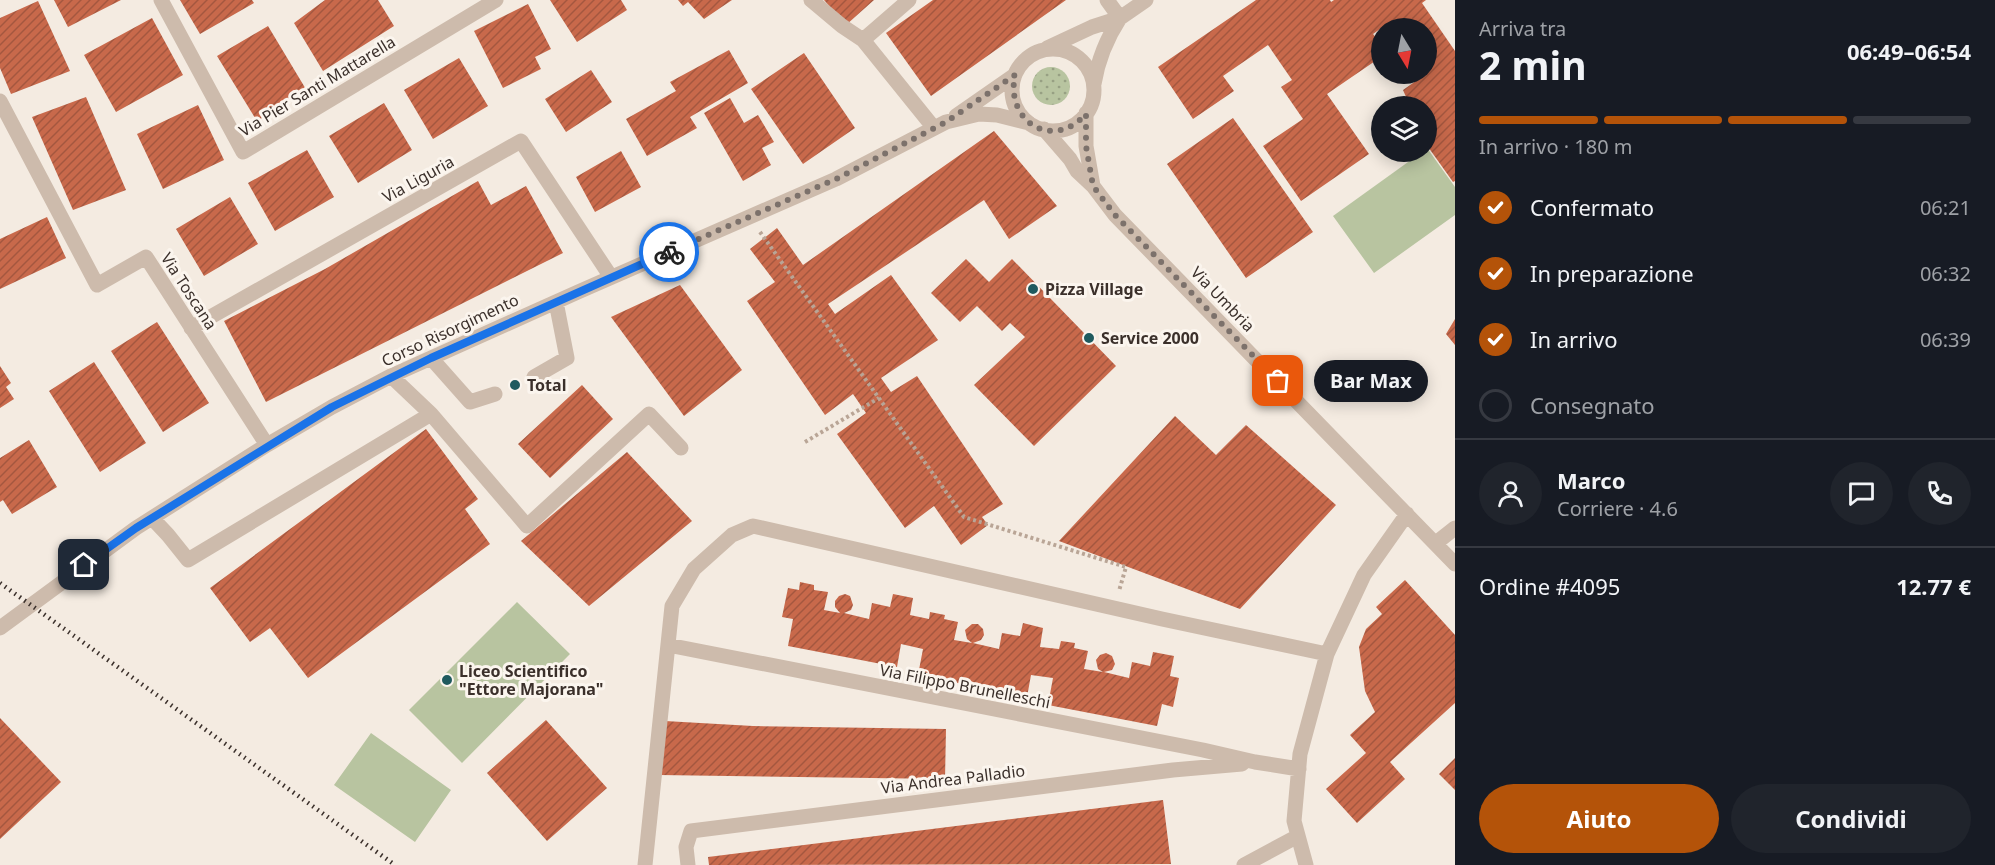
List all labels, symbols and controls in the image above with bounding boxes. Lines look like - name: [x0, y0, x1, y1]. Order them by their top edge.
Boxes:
- text: Arriva tra: [1479, 15, 1566, 42]
- north arrow: [1371, 18, 1437, 84]
- map controls: [1371, 18, 1437, 162]
- street label: Via Pier Santi Mattarella: [235, 31, 399, 141]
- text: 06:49–06:54: [1847, 36, 1971, 66]
- text: 2 min: [1479, 38, 1586, 91]
- button: layers: [1371, 96, 1437, 162]
- text: In arrivo · 180 m: [1479, 133, 1632, 160]
- street label: Via Liguria: [378, 150, 458, 208]
- icon: check: [1479, 191, 1512, 224]
- text: Confermato: [1530, 192, 1654, 222]
- text: 06:21: [1920, 194, 1971, 221]
- courier: [639, 222, 699, 282]
- icon: bike: [653, 236, 686, 269]
- street label: Via Toscana: [156, 248, 222, 334]
- icon: check: [1479, 257, 1512, 290]
- text: In preparazione: [1530, 258, 1694, 288]
- text: 06:32: [1920, 260, 1971, 287]
- street label: Via Umbria: [1186, 261, 1260, 337]
- place label: Pizza Village: [1045, 278, 1143, 300]
- marker: Pizza Village: [1026, 282, 1040, 296]
- street label: Corso Risorgimento: [378, 289, 522, 371]
- icon: check: [1479, 323, 1512, 356]
- text: In arrivo: [1530, 324, 1617, 354]
- text: 06:39: [1920, 326, 1971, 353]
- place label: Service 2000: [1101, 327, 1199, 349]
- marker: Service 2000: [1082, 331, 1096, 345]
- pin: [1252, 355, 1303, 406]
- callout: Bar Max: [1314, 360, 1428, 402]
- icon: bag: [1261, 364, 1294, 397]
- text: Bar Max: [1330, 367, 1412, 394]
- place label: Total: [527, 374, 566, 396]
- marker: Total: [508, 378, 522, 392]
- text: Consegnato: [1530, 390, 1654, 420]
- button: person: [1479, 462, 1542, 525]
- button: chat: [1830, 462, 1893, 525]
- button: phone: [1908, 462, 1971, 525]
- text: Marco: [1557, 465, 1625, 495]
- text: Corriere · 4.6: [1557, 495, 1678, 522]
- pin: [58, 539, 109, 590]
- icon: home: [67, 548, 100, 581]
- text: Ordine #4095: [1479, 571, 1620, 601]
- text: 12.77 €: [1896, 571, 1971, 601]
- street label: Via Filippo Brunelleschi: [878, 659, 1052, 713]
- place label: Liceo Scientifico "Ettore Majorana": [459, 660, 603, 700]
- marker: Liceo Scientifico "Ettore Majorana": [440, 673, 454, 687]
- street label: Via Andrea Palladio: [880, 759, 1026, 799]
- button: Aiuto: [1479, 784, 1719, 853]
- button: Condividi: [1731, 784, 1971, 853]

